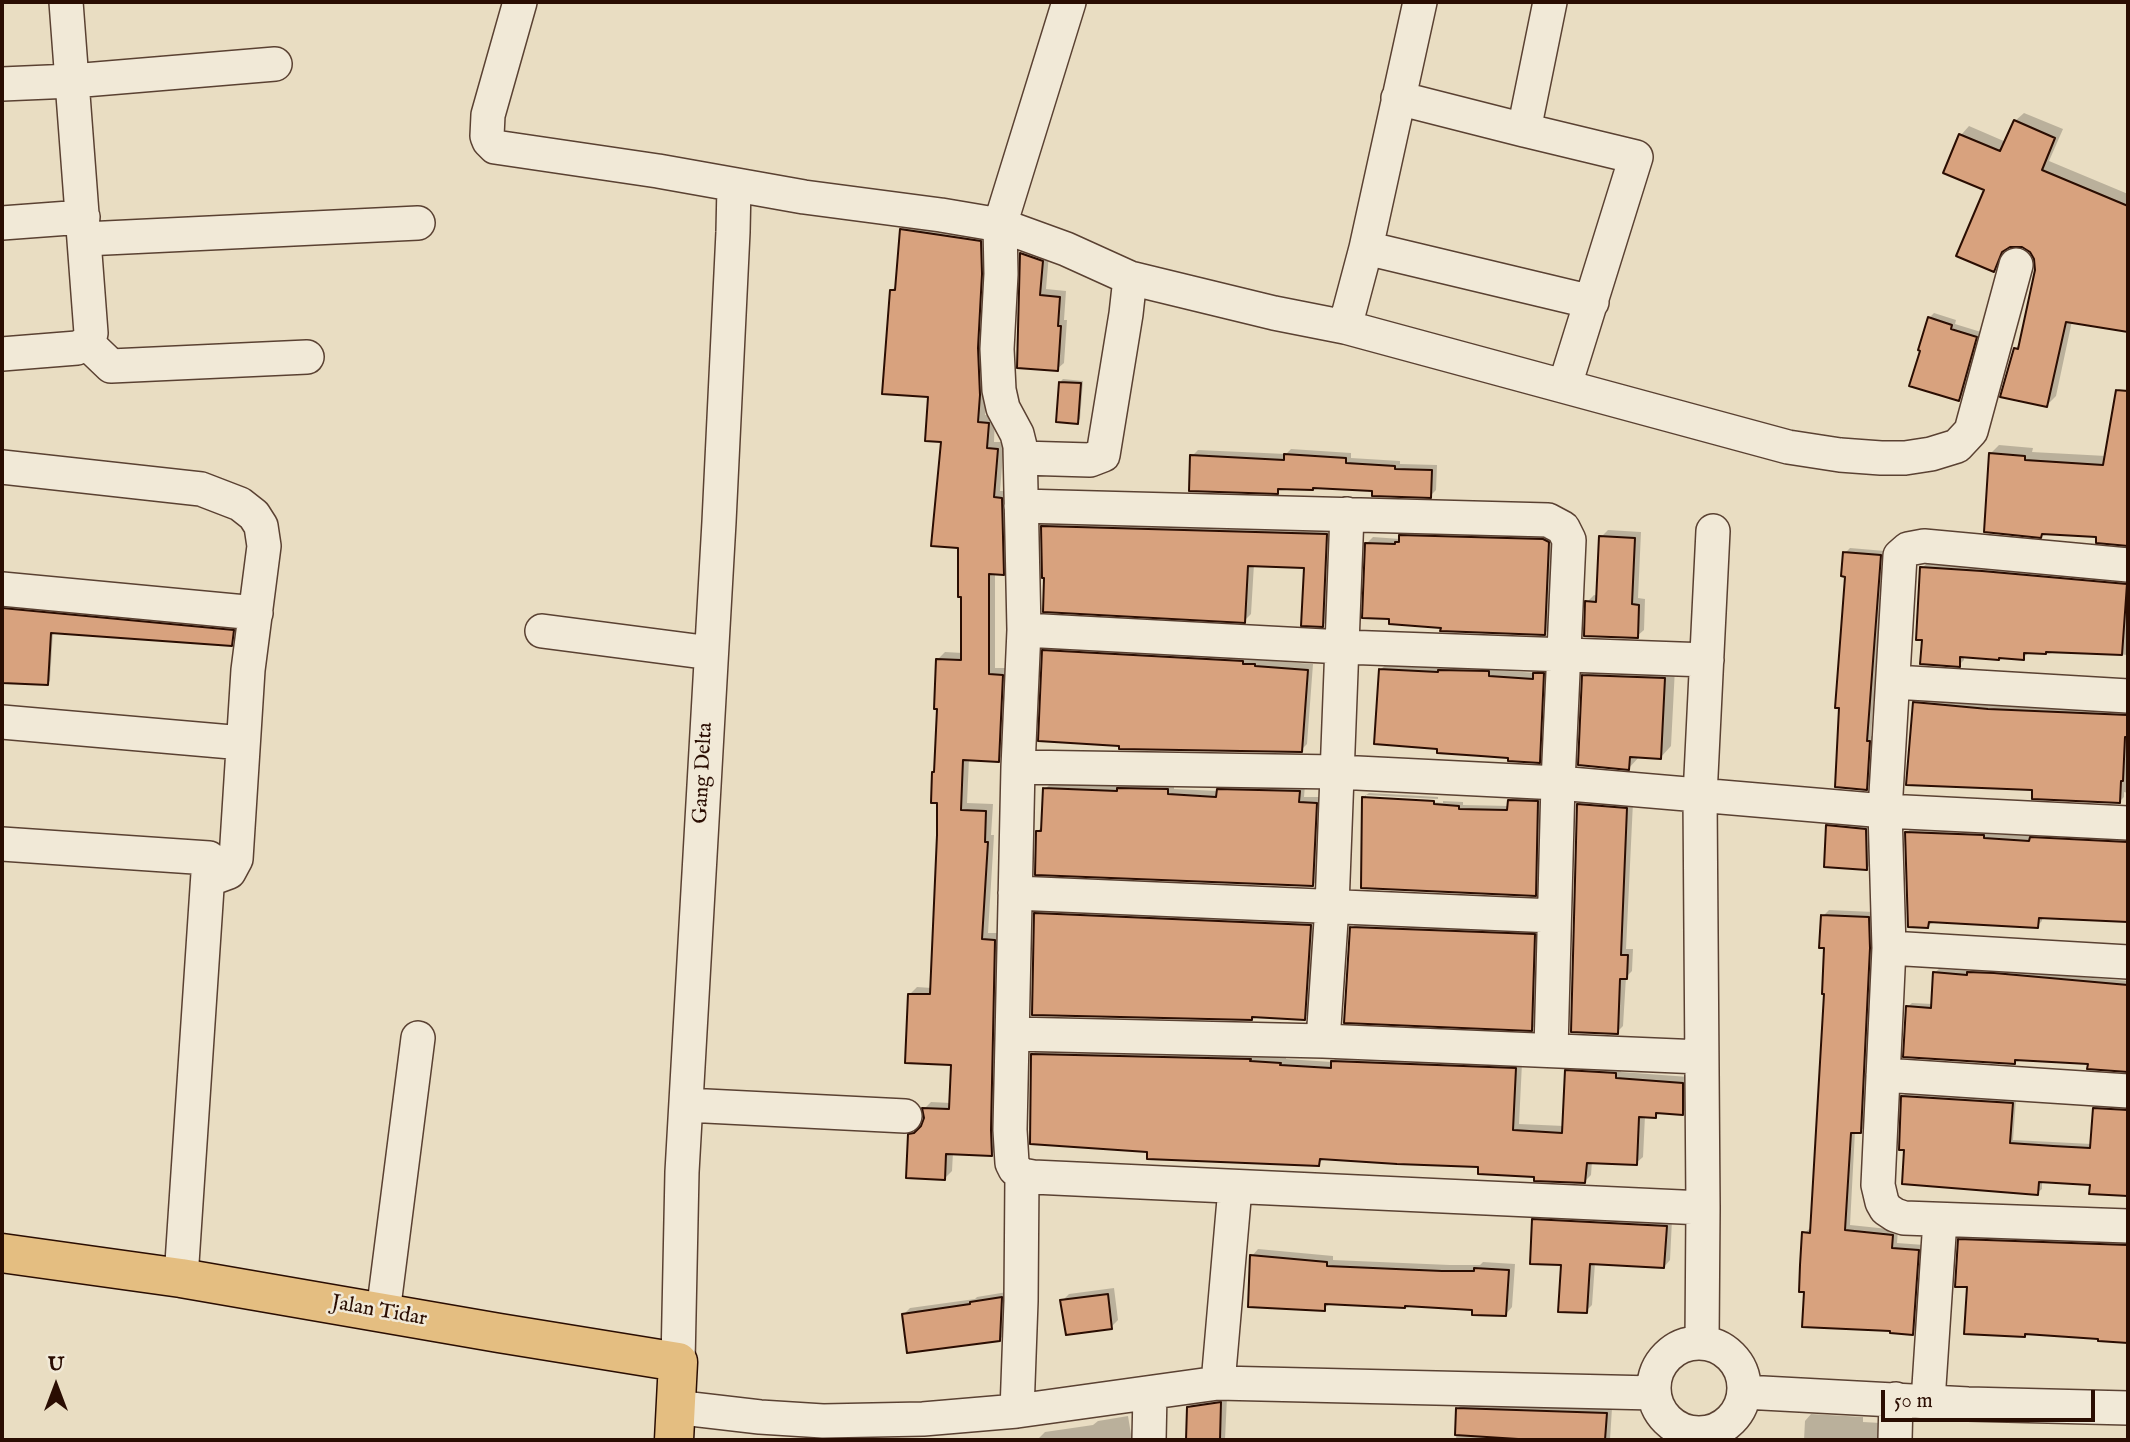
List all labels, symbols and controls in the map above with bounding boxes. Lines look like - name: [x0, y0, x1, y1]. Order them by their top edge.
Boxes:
- street label: Gang Delta: [689, 722, 719, 824]
- street label: Jalan Tidar: [329, 1291, 429, 1333]
- north arrow: [21, 1351, 91, 1421]
- text: U: [48, 1353, 64, 1377]
- scale bar: [1885, 1376, 2098, 1420]
- text: 50 m: [1894, 1388, 1933, 1415]

